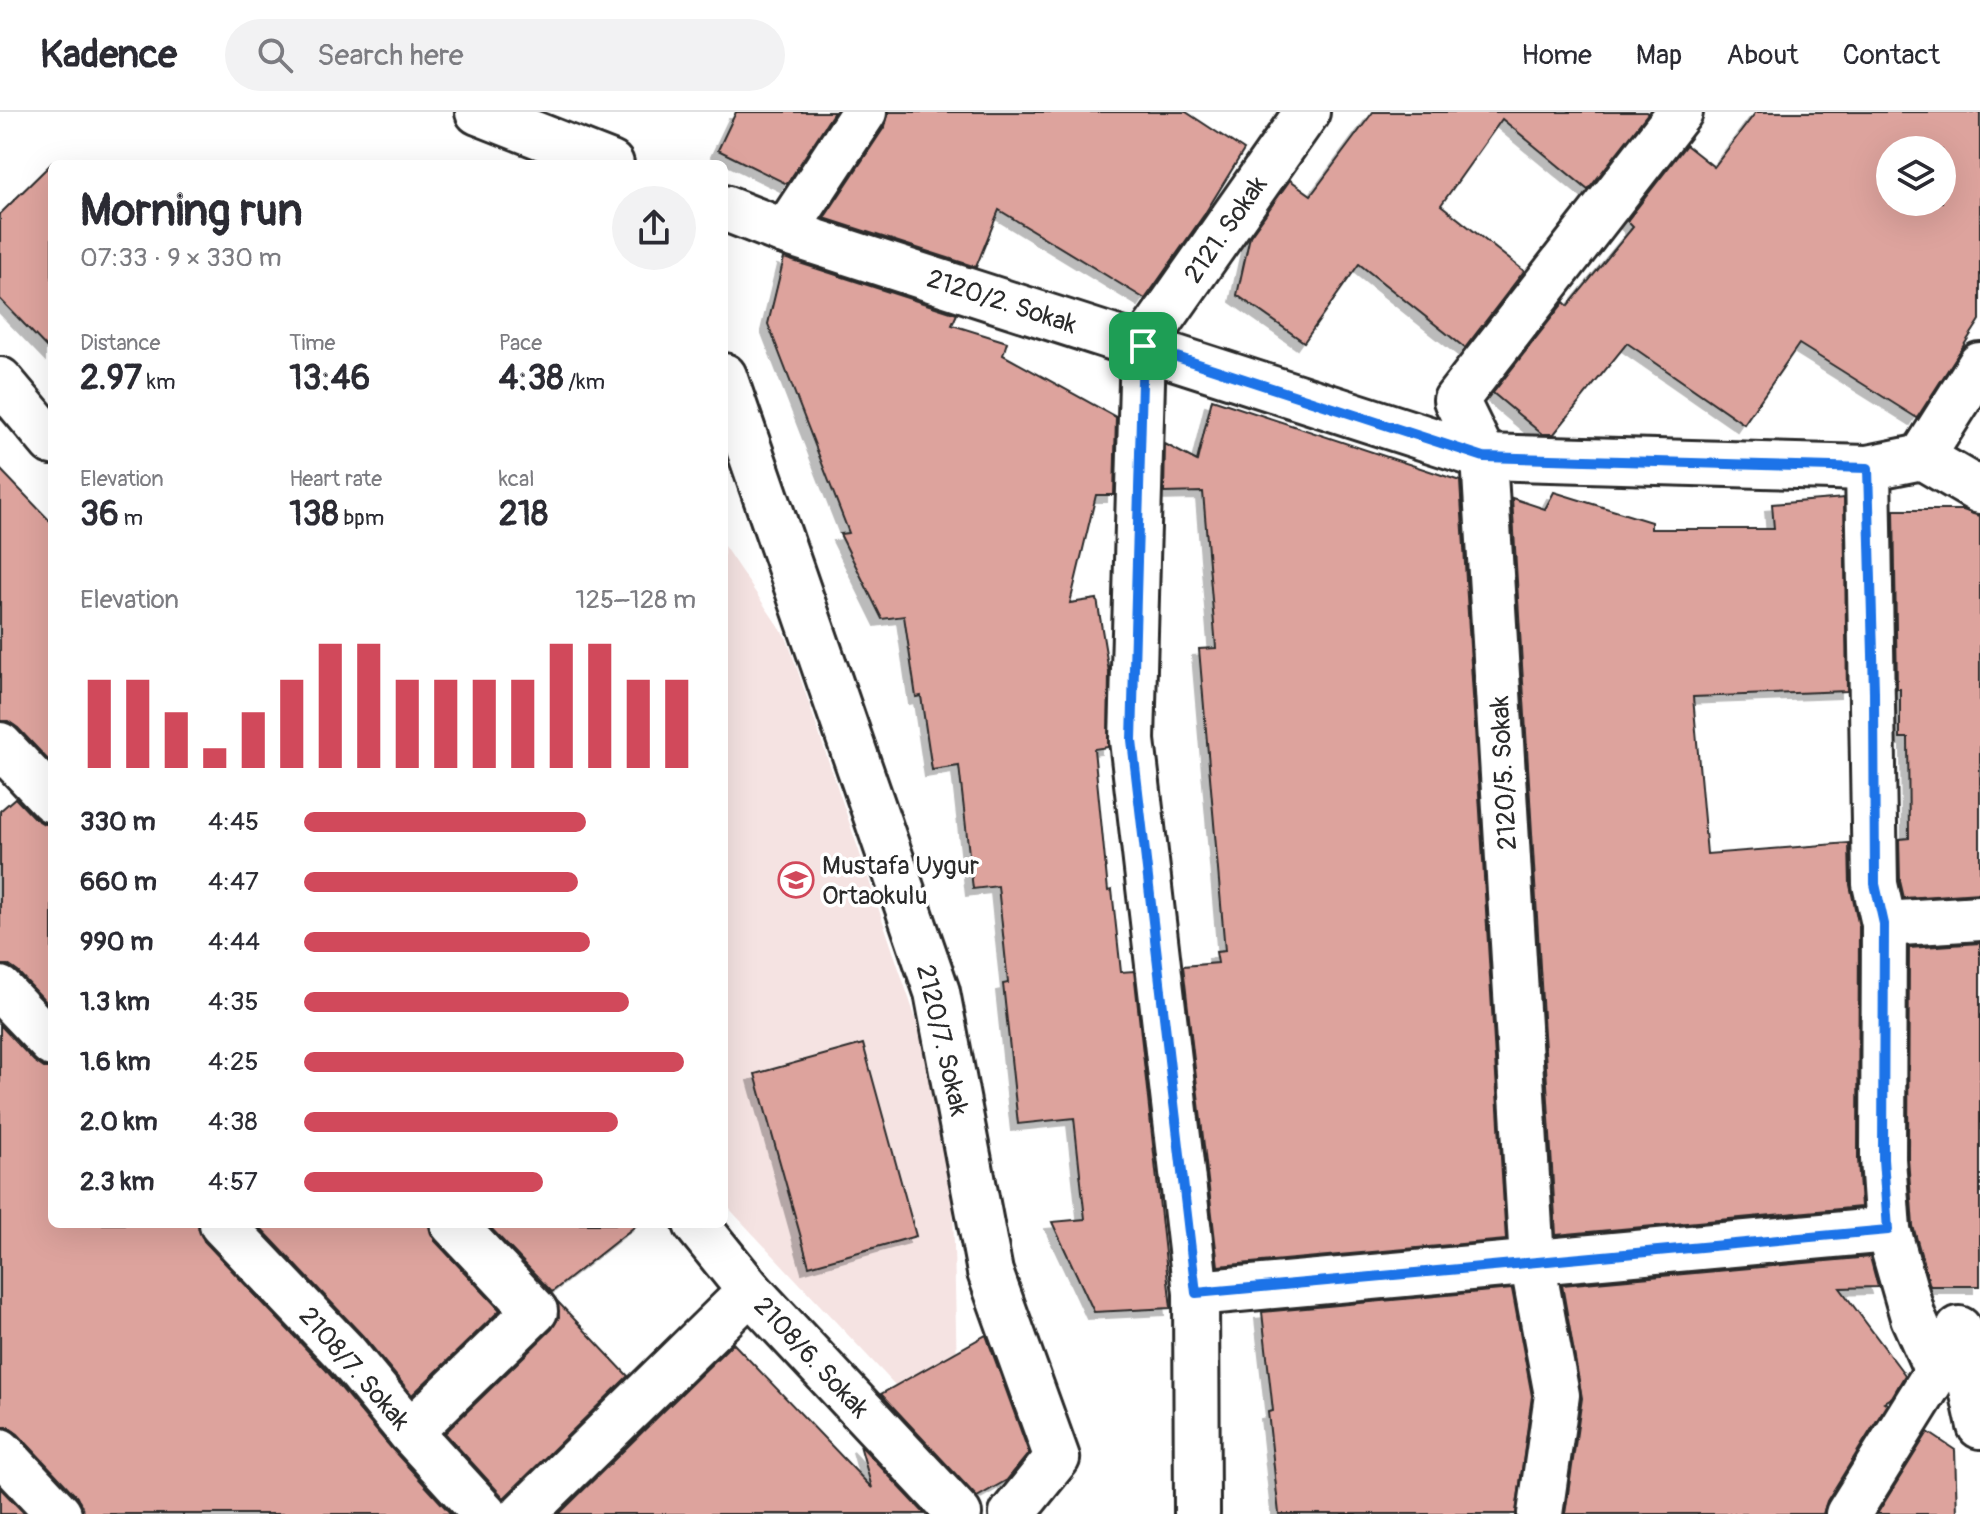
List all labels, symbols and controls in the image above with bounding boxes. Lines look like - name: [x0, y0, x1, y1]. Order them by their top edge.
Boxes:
- search box: [225, 19, 785, 91]
- text: Kadence: [40, 31, 177, 79]
- icon: search: [253, 33, 297, 77]
- text: Search here: [317, 37, 464, 74]
- text: Home: [1521, 38, 1592, 73]
- text: Map: [1636, 38, 1682, 73]
- text: About: [1726, 38, 1799, 73]
- text: Contact: [1843, 38, 1940, 73]
- map controls: [1876, 136, 1956, 216]
- button: layers: [1876, 136, 1956, 216]
- street label: 2121. Sokak: [1177, 170, 1274, 289]
- text: Morning run: [80, 184, 303, 239]
- button: share: [612, 186, 696, 270]
- text: 07:33 · 9 × 330 m: [80, 242, 282, 274]
- street label: 2120/2. Sokak: [923, 263, 1081, 341]
- pin: [1109, 312, 1177, 380]
- icon: arrive: [1121, 324, 1165, 368]
- text: Distance: [80, 329, 160, 357]
- text: Time: [289, 329, 335, 357]
- text: Pace: [499, 329, 542, 357]
- text: 2.97: [80, 357, 142, 400]
- text: 13:46: [289, 357, 370, 400]
- text: 4:38: [499, 357, 564, 400]
- text: km: [142, 368, 175, 396]
- text: /km: [564, 368, 605, 396]
- text: Elevation: [80, 465, 164, 493]
- text: Heart rate: [289, 465, 382, 493]
- text: kcal: [499, 465, 534, 493]
- text: 36: [80, 493, 119, 536]
- text: 138: [289, 493, 339, 536]
- text: 218: [499, 493, 548, 536]
- text: m: [119, 504, 143, 532]
- text: bpm: [339, 504, 384, 532]
- text: Elevation: [80, 584, 179, 616]
- text: 125–128 m: [575, 584, 696, 616]
- street label: 2120/5. Sokak: [1484, 695, 1524, 851]
- text: 330 m: [80, 806, 156, 838]
- text: 4:45: [208, 806, 259, 838]
- place label: Mustafa Uygur Ortaokulu: [822, 850, 980, 912]
- school or university icon: Mustafa Uygur Ortaokulu: [777, 861, 815, 899]
- text: 660 m: [80, 866, 157, 898]
- text: 4:47: [208, 866, 259, 898]
- text: 990 m: [80, 926, 153, 958]
- text: 4:44: [208, 926, 260, 958]
- street label: 2120/7. Sokak: [909, 961, 975, 1119]
- text: 1.3 km: [80, 986, 150, 1018]
- text: 4:35: [208, 986, 259, 1018]
- text: 1.6 km: [80, 1046, 151, 1078]
- text: 4:25: [208, 1046, 259, 1078]
- text: 2.0 km: [80, 1106, 158, 1138]
- text: 4:38: [208, 1106, 258, 1138]
- text: 2.3 km: [80, 1166, 154, 1198]
- text: 4:57: [208, 1166, 258, 1198]
- street label: 2108/6. Sokak: [747, 1290, 876, 1425]
- street label: 2108/7. Sokak: [292, 1300, 417, 1437]

